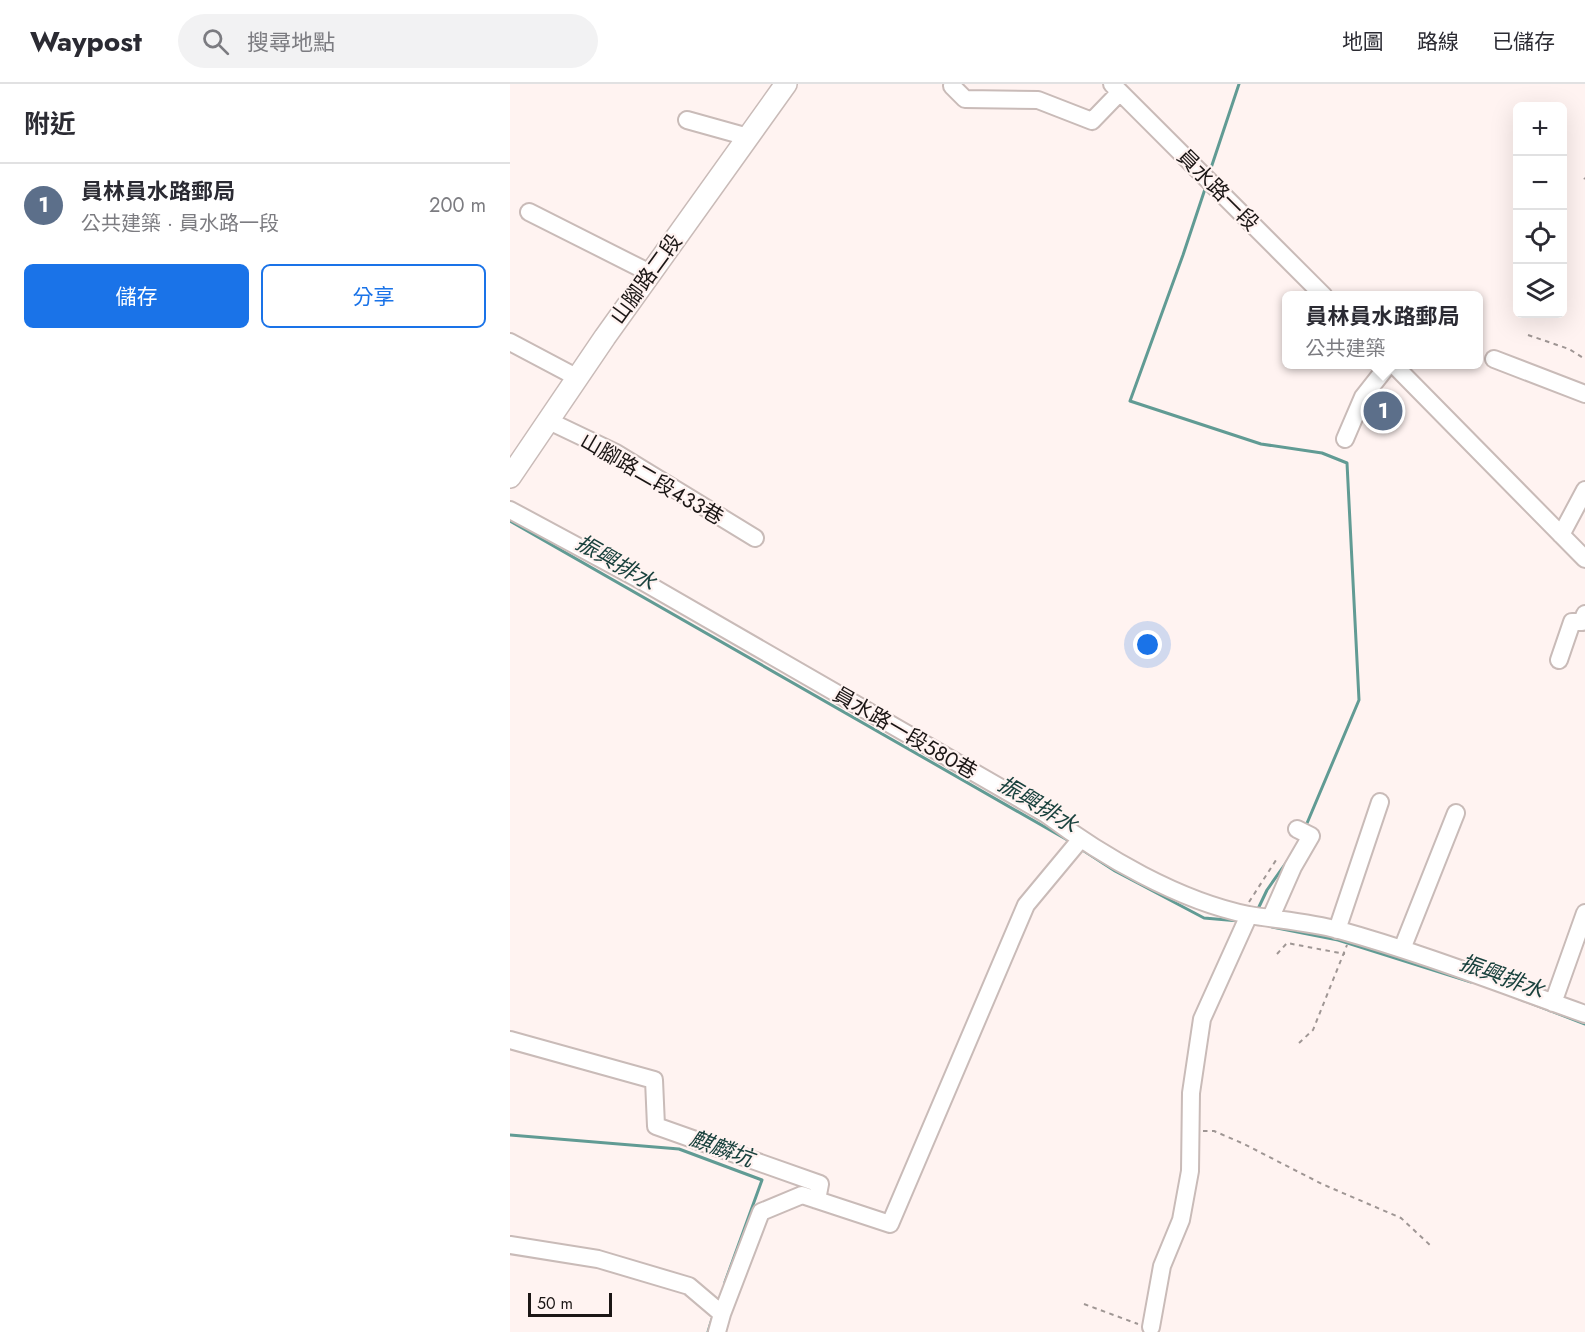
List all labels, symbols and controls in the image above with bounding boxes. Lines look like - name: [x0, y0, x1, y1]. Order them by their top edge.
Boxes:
- search box: [178, 14, 598, 68]
- text: Waypost: [30, 21, 142, 62]
- icon: search: [199, 25, 232, 58]
- text: 搜尋地點: [247, 26, 335, 58]
- text: 地圖: [1342, 27, 1384, 57]
- text: 路線: [1417, 27, 1459, 57]
- text: 已儲存: [1492, 27, 1555, 57]
- map controls: [1513, 102, 1567, 318]
- button: +: [1513, 102, 1567, 156]
- text: 附近: [24, 105, 76, 143]
- street label: 員水路一段: [1170, 142, 1266, 238]
- button: −: [1513, 156, 1567, 210]
- text: 員林員水路郵局: [81, 175, 235, 207]
- text: 1: [38, 191, 49, 220]
- text: 200 m: [429, 191, 486, 220]
- text: 公共建築 · 員水路一段: [81, 209, 279, 238]
- button: locate: [1513, 210, 1567, 264]
- street label: 山腳路二段: [603, 228, 689, 330]
- button: 儲存: [24, 264, 249, 328]
- button: 分享: [261, 264, 486, 328]
- button: layers: [1513, 264, 1567, 318]
- popup: [1282, 291, 1483, 369]
- text: 員林員水路郵局: [1305, 300, 1460, 332]
- text: 公共建築: [1305, 334, 1385, 363]
- pin: 1: [1364, 388, 1402, 434]
- street label: 山腳路二段433巷: [575, 426, 729, 532]
- water label: 振興排水: [570, 526, 663, 598]
- your location: [1133, 630, 1162, 659]
- street label: 員水路一段580巷: [827, 680, 983, 786]
- water label: 振興排水: [992, 768, 1085, 841]
- water label: 振興排水: [1455, 946, 1550, 1006]
- water label: 麒麟坑: [686, 1122, 761, 1175]
- scale bar: [528, 1290, 612, 1318]
- text: 50 m: [537, 1292, 573, 1315]

